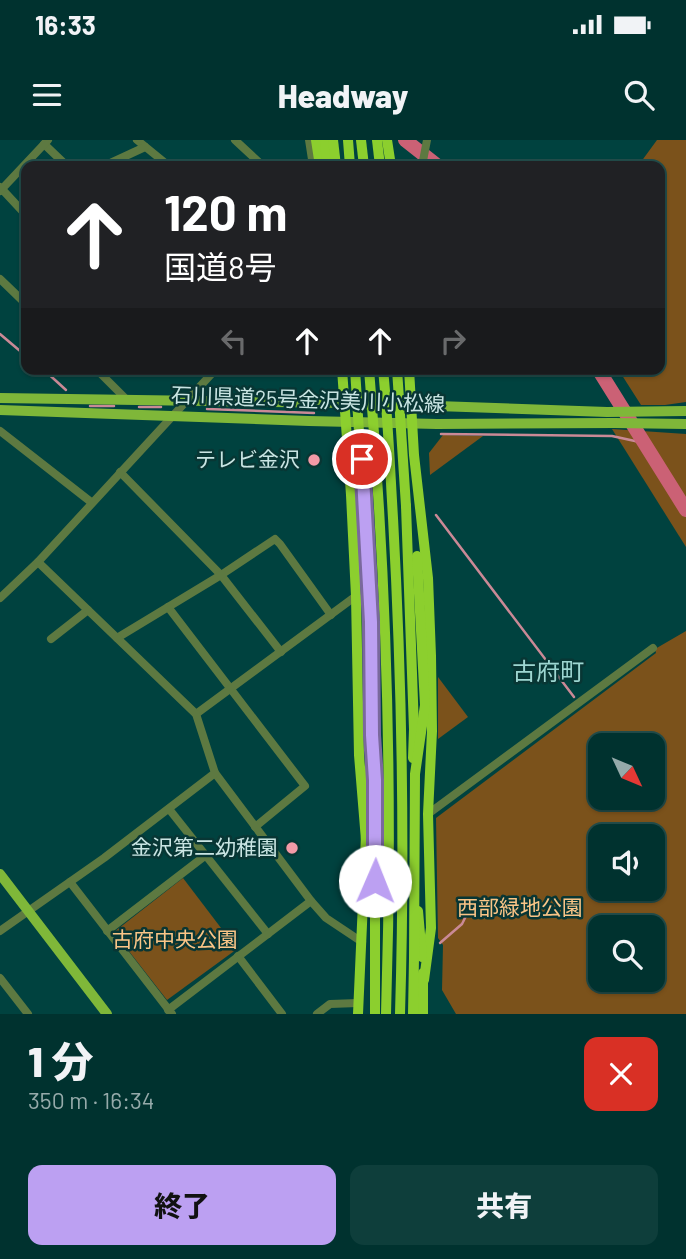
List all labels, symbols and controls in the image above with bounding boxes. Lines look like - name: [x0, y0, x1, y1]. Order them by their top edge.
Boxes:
- text: 16:33: [35, 9, 96, 40]
- icon: menu: [28, 76, 66, 114]
- text: Headway: [278, 76, 408, 114]
- icon: search: [620, 76, 658, 114]
- text: 120 m: [164, 182, 287, 241]
- icon: ahead: [49, 189, 140, 280]
- text: 国道8号: [164, 247, 277, 285]
- icon: left: [215, 322, 253, 360]
- icon: ahead: [288, 322, 326, 360]
- icon: ahead: [361, 322, 399, 360]
- icon: right: [434, 322, 472, 360]
- street label: 石川県道25号金沢美川小松線: [171, 381, 445, 416]
- pin: [332, 429, 392, 489]
- icon: arrive: [343, 440, 381, 478]
- place label: テレビ金沢: [195, 446, 300, 471]
- marker: テレビ金沢: [306, 452, 322, 468]
- district label: 古府町: [512, 656, 584, 685]
- north arrow: [588, 733, 665, 810]
- map controls: [588, 733, 665, 992]
- button: sound: [588, 824, 665, 901]
- place label: 金沢第二幼稚園: [131, 834, 278, 859]
- marker: 金沢第二幼稚園: [284, 840, 300, 856]
- position arrow: [338, 844, 412, 918]
- park label: 西部緑地公園: [457, 894, 583, 919]
- button: search: [588, 915, 665, 992]
- park label: 古府中央公園: [112, 926, 238, 951]
- text: 1 分: [28, 1035, 93, 1085]
- button: close: [584, 1037, 658, 1111]
- text: 350 m · 16:34: [28, 1086, 155, 1114]
- button: 終了: [28, 1165, 336, 1245]
- button: 共有: [350, 1165, 658, 1245]

